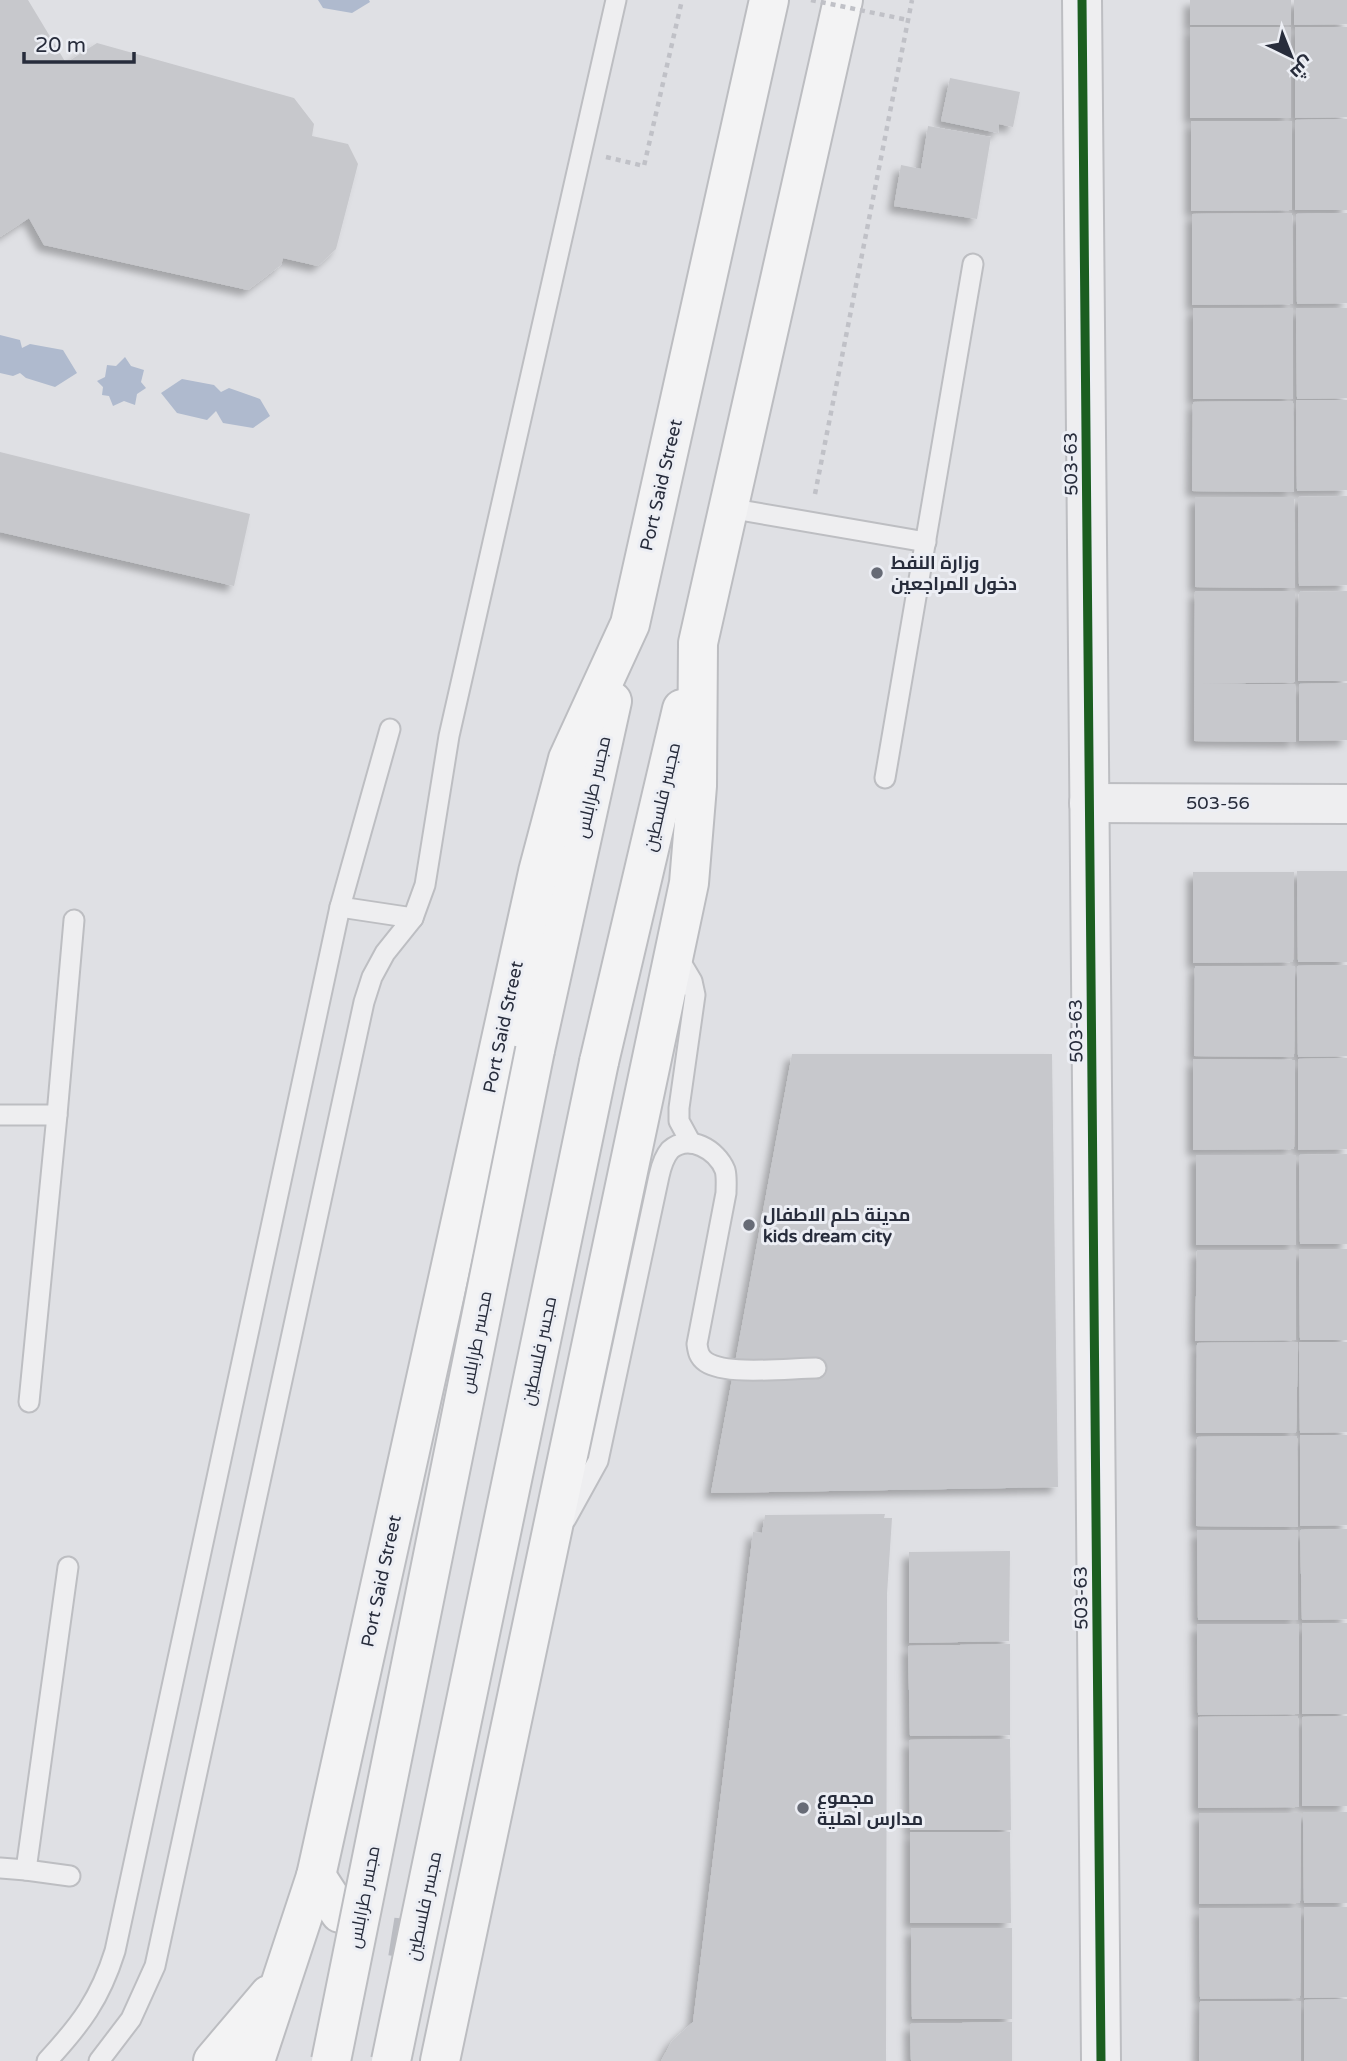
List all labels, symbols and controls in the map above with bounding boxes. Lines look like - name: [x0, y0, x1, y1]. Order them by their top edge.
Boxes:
- scale bar: [24, 21, 135, 65]
- north arrow: [1256, 21, 1326, 91]
- text: 20 m: [35, 33, 86, 58]
- text: ش: [1285, 51, 1318, 84]
- street label: Port Said Street: [635, 417, 687, 553]
- street label: 503-63: [1059, 432, 1083, 496]
- place label: وزارة النفط دخول المراجعين: [891, 552, 1017, 595]
- marker: وزارة النفط دخول المراجعين: [869, 565, 885, 581]
- street label: مجسر طرابلس: [571, 734, 615, 840]
- street label: مجسر فلسطين: [639, 740, 685, 854]
- street label: 503-56: [1186, 792, 1250, 814]
- street label: Port Said Street: [478, 959, 528, 1095]
- street label: 503-63: [1064, 999, 1088, 1063]
- place label: مدينة حلم الاطفال kids dream city: [763, 1204, 910, 1247]
- marker: مدينة حلم الاطفال kids dream city: [741, 1217, 757, 1233]
- street label: مجسر طرابلس: [455, 1289, 497, 1395]
- street label: مجسر فلسطين: [517, 1294, 561, 1408]
- street label: Port Said Street: [356, 1513, 406, 1649]
- street label: 503-63: [1069, 1566, 1093, 1630]
- place label: مجموع مدارس اهلية: [817, 1787, 923, 1830]
- marker: مجموع مدارس اهلية: [795, 1800, 811, 1816]
- street label: مجسر طرابلس: [343, 1844, 385, 1950]
- street label: مجسر فلسطين: [402, 1849, 446, 1963]

